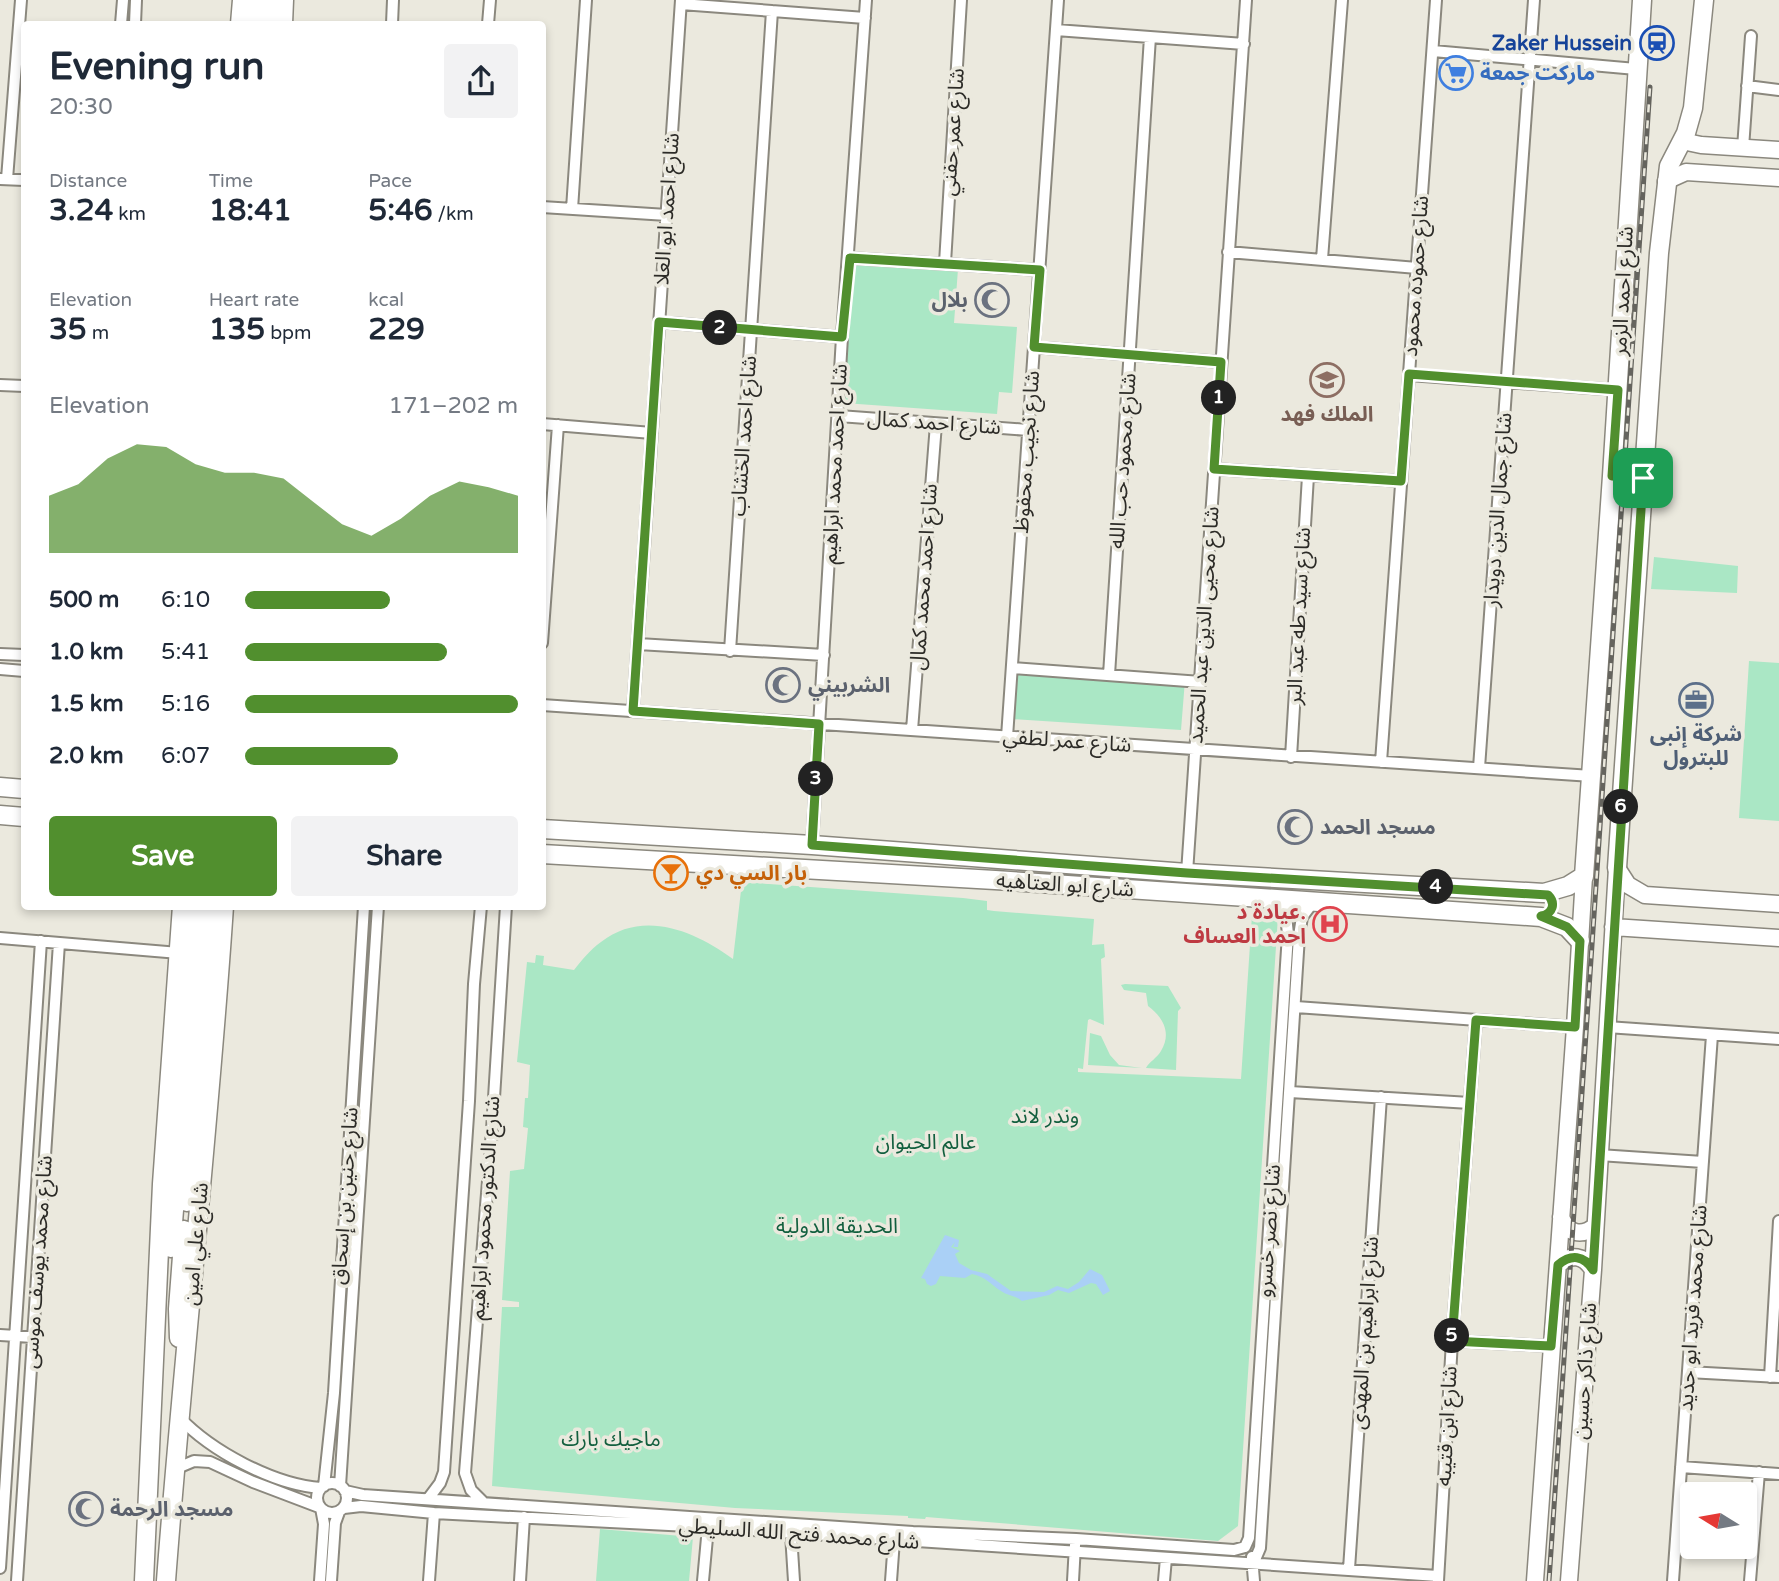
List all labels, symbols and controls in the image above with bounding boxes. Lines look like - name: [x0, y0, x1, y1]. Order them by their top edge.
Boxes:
- station icon: Zaker Hussein: [1638, 24, 1676, 62]
- place label: Zaker Hussein: [1492, 31, 1632, 56]
- text: Evening run: [49, 44, 264, 90]
- button: share: [444, 44, 518, 118]
- supermarket icon: ماركت جمعة: [1437, 54, 1475, 92]
- place label: ماركت جمعة: [1480, 61, 1595, 86]
- street label: شارع عمر حفني: [936, 67, 973, 197]
- text: 20:30: [49, 93, 113, 121]
- street label: شارع احمد ابو العلا: [649, 132, 687, 286]
- text: Distance: [49, 170, 127, 192]
- text: Time: [209, 170, 253, 192]
- text: Pace: [368, 170, 412, 192]
- text: 3.24: [49, 192, 113, 229]
- text: 18:41: [209, 192, 292, 229]
- text: 5:46: [368, 192, 433, 229]
- street label: شارع حموده محمود: [1398, 195, 1436, 357]
- text: km: [113, 203, 146, 225]
- text: /km: [433, 203, 474, 225]
- street label: شارع احمد الزمر: [1607, 226, 1641, 358]
- mosque icon: بلال: [973, 281, 1011, 319]
- place label: بلال: [931, 288, 968, 313]
- text: Elevation: [49, 289, 132, 311]
- text: Heart rate: [209, 289, 299, 311]
- text: kcal: [368, 289, 404, 311]
- pin: 2: [702, 310, 738, 346]
- text: 35: [49, 311, 87, 348]
- text: 135: [209, 311, 265, 348]
- text: 229: [368, 311, 425, 348]
- text: 2: [714, 316, 725, 338]
- text: m: [87, 322, 109, 344]
- text: bpm: [265, 322, 312, 344]
- street label: شارع احمد الخشاب: [726, 355, 764, 517]
- school or university icon: الملك فهد: [1308, 361, 1346, 399]
- street label: شارع احمد محمد ابراهيم: [817, 363, 855, 565]
- street label: شارع نجيب محفوظ: [1009, 370, 1047, 534]
- street label: شارع محمود حب الله: [1104, 372, 1144, 550]
- pin: 1: [1202, 380, 1236, 416]
- text: 1: [1213, 386, 1224, 408]
- text: Elevation: [49, 392, 150, 420]
- text: 171–202 m: [389, 392, 518, 420]
- place label: الملك فهد: [1281, 402, 1373, 427]
- street label: شارع احمد كمال: [866, 406, 1002, 442]
- street label: شارع جمال الدين دويدار: [1479, 412, 1519, 609]
- pin: [1613, 448, 1673, 508]
- icon: arrive: [1624, 459, 1662, 497]
- street label: شارع احمد محمد كمال: [905, 483, 945, 671]
- street label: شارع محيى الدين عبد الحميد: [1183, 506, 1227, 745]
- street label: شارع سيد طه عبد البر: [1282, 527, 1318, 706]
- text: 500 m: [49, 586, 119, 614]
- text: 6:10: [161, 586, 210, 614]
- text: 1.0 km: [49, 638, 124, 666]
- text: 5:41: [161, 638, 210, 666]
- mosque icon: الشربيني: [764, 666, 802, 704]
- place label: الشربيني: [808, 673, 890, 701]
- office icon: شركة إنبى للبترول: [1677, 681, 1715, 719]
- text: 1.5 km: [49, 690, 124, 718]
- text: 5:16: [161, 690, 210, 718]
- place label: شركة إنبى للبترول: [1650, 722, 1742, 771]
- street label: شارع عمر لطفي: [1002, 724, 1132, 761]
- text: 2.0 km: [49, 742, 124, 770]
- text: 6:07: [161, 742, 210, 770]
- pin: 3: [798, 762, 834, 796]
- text: 3: [810, 767, 821, 789]
- pin: 6: [1604, 790, 1638, 824]
- text: 6: [1615, 795, 1626, 817]
- mosque icon: مسجد الحمد: [1276, 808, 1314, 846]
- place label: مسجد الحمد: [1320, 815, 1436, 840]
- button: Save: [49, 816, 277, 896]
- button: Share: [291, 816, 518, 896]
- bar icon: بار السي دي: [652, 854, 690, 892]
- place label: بار السي دي: [696, 861, 807, 889]
- street label: شارع ابو العتاهيه: [995, 868, 1135, 904]
- pin: 4: [1418, 870, 1454, 904]
- text: 4: [1430, 875, 1441, 897]
- place label: عيادة د. احمد العساف: [1183, 900, 1306, 949]
- hospital icon: عيادة د. احمد العساف: [1311, 905, 1349, 943]
- street label: شارع الدكتور محمود ابراهيم: [465, 1095, 507, 1321]
- park label: وندر لاند: [1011, 1104, 1079, 1129]
- street label: شارع حنين بن إسحاق: [326, 1106, 366, 1286]
- park label: عالم الحيوان: [876, 1130, 976, 1157]
- street label: شارع محمد يوسف موسى: [18, 1155, 60, 1370]
- street label: شارع نصر خسرو: [1252, 1163, 1288, 1299]
- street label: شارع علي امين: [178, 1181, 217, 1307]
- street label: شارع محمد فريد ابو حديد: [1673, 1204, 1715, 1412]
- park label: الحديقة الدولية: [776, 1214, 898, 1239]
- street label: شارع ابراهيم بن المهدى: [1346, 1235, 1386, 1431]
- street label: شارع ذاكر حسين: [1568, 1302, 1604, 1440]
- pin: 5: [1434, 1318, 1470, 1354]
- text: 5: [1446, 1324, 1457, 1346]
- street label: شارع ابن قتيبه: [1431, 1365, 1465, 1487]
- park label: ماجيك بارك: [561, 1427, 661, 1452]
- north arrow: [1680, 1482, 1757, 1559]
- map controls: [1680, 1482, 1757, 1559]
- mosque icon: مسجد الرحمة: [67, 1490, 105, 1528]
- place label: مسجد الرحمة: [110, 1497, 233, 1522]
- street label: شارع محمد فتح الله السليطي: [678, 1513, 920, 1558]

